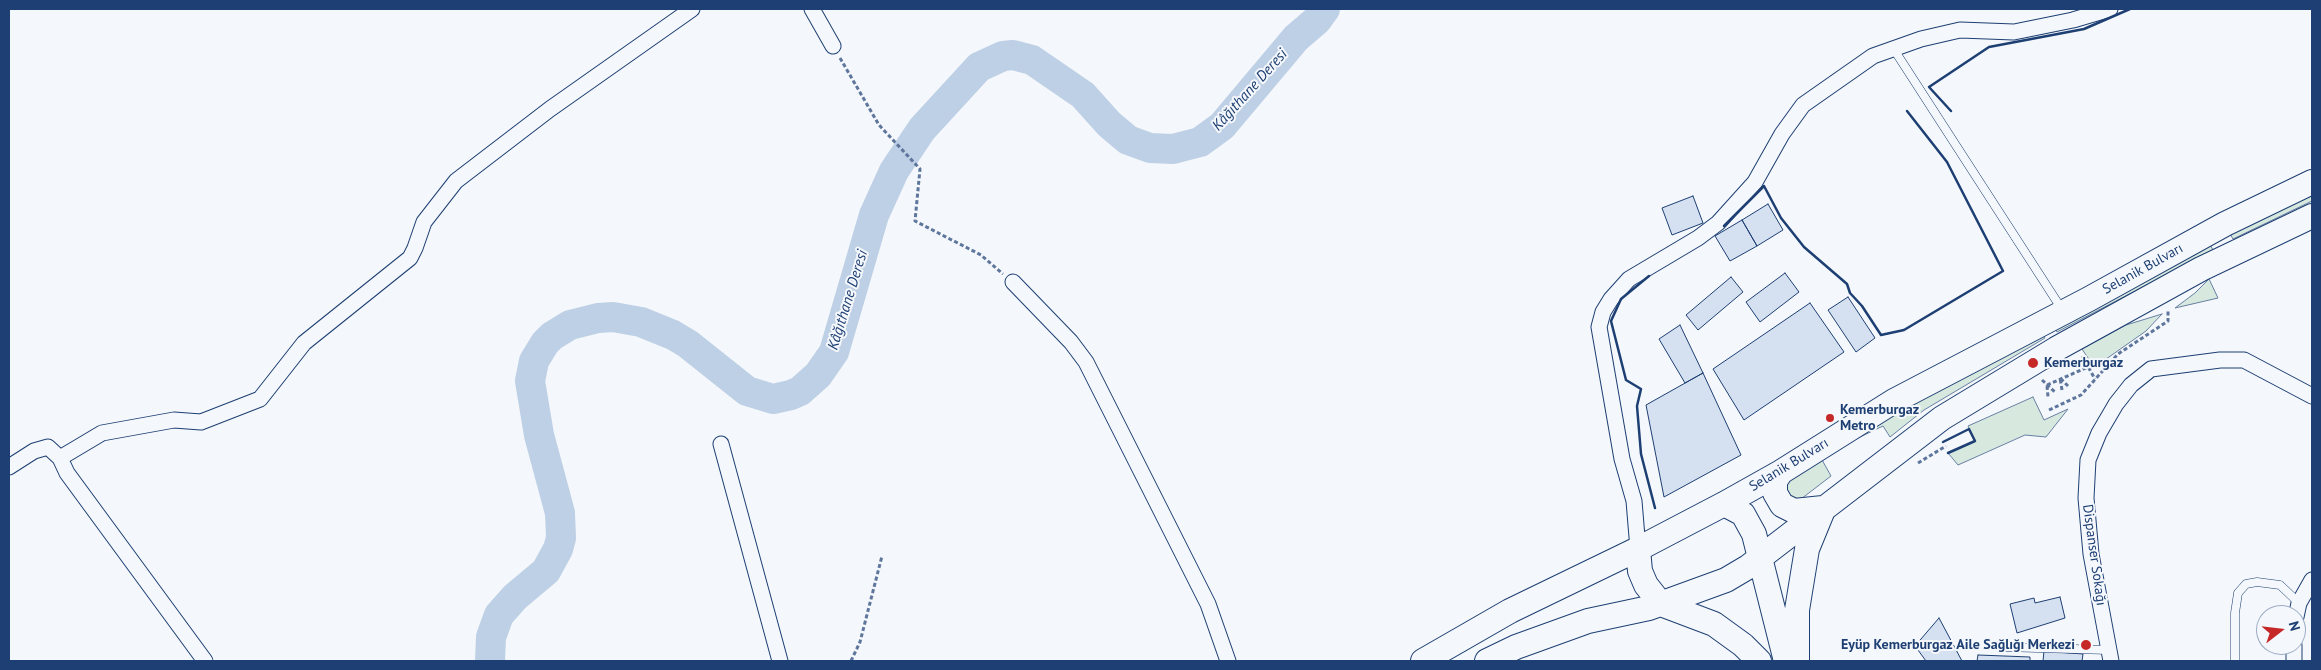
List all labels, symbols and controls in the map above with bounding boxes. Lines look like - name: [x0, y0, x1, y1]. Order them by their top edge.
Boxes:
- water label: Kâğıthane Deresi: [1209, 45, 1291, 135]
- street label: Selanik Bulvarı: [2100, 240, 2186, 298]
- water label: Kâğıthane Deresi: [824, 248, 872, 352]
- place label: Kemerburgaz: [2044, 355, 2123, 371]
- marker: Kemerburgaz: [2026, 356, 2040, 370]
- place label: Kemerburgaz Metro: [1840, 402, 1919, 434]
- marker: Kemerburgaz Metro: [1824, 412, 1836, 424]
- street label: Selanik Bulvarı: [1746, 435, 1832, 495]
- street label: Dispanser Sokağı: [2079, 503, 2109, 607]
- north arrow: [2256, 605, 2306, 655]
- text: N: [2285, 619, 2304, 633]
- place label: Eyüp Kemerburgaz Aile Sağlığı Merkezi: [1841, 637, 2075, 653]
- marker: Eyüp Kemerburgaz Aile Sağlığı Merkezi: [2079, 638, 2093, 652]

